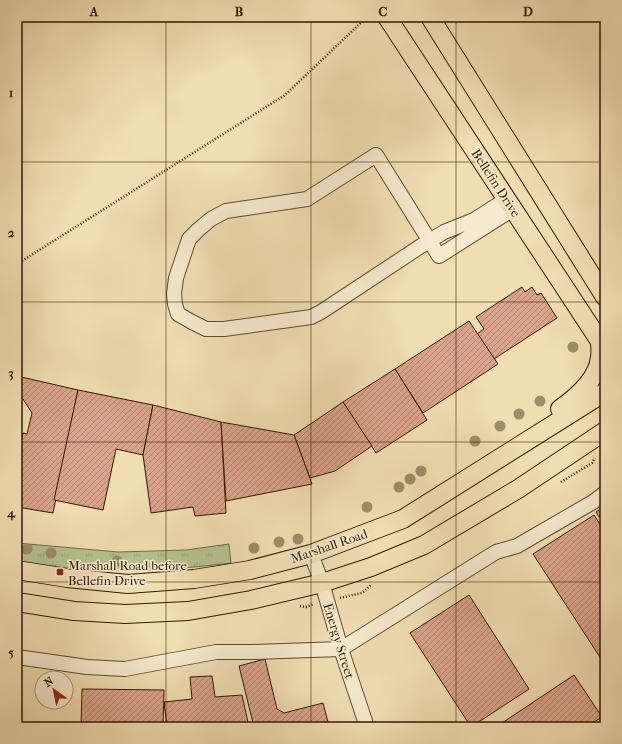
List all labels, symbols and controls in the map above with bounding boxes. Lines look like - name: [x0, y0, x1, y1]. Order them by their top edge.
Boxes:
- text: A: [89, 4, 99, 19]
- text: B: [235, 4, 244, 19]
- text: C: [379, 4, 388, 19]
- text: D: [523, 4, 533, 19]
- text: 1: [9, 85, 14, 100]
- street label: Bellefin Drive: [469, 146, 524, 220]
- text: 2: [8, 225, 15, 240]
- text: 3: [8, 365, 14, 381]
- text: 4: [6, 505, 16, 521]
- street label: Marshall Road: [289, 526, 370, 566]
- place label: Marshall Road before Bellefin Drive: [68, 558, 187, 588]
- marker: Marshall Road before Bellefin Drive: [55, 567, 65, 577]
- street label: Energy Street: [320, 601, 358, 681]
- text: 5: [8, 645, 14, 660]
- north arrow: [34, 670, 74, 710]
- text: N: [42, 674, 56, 690]

